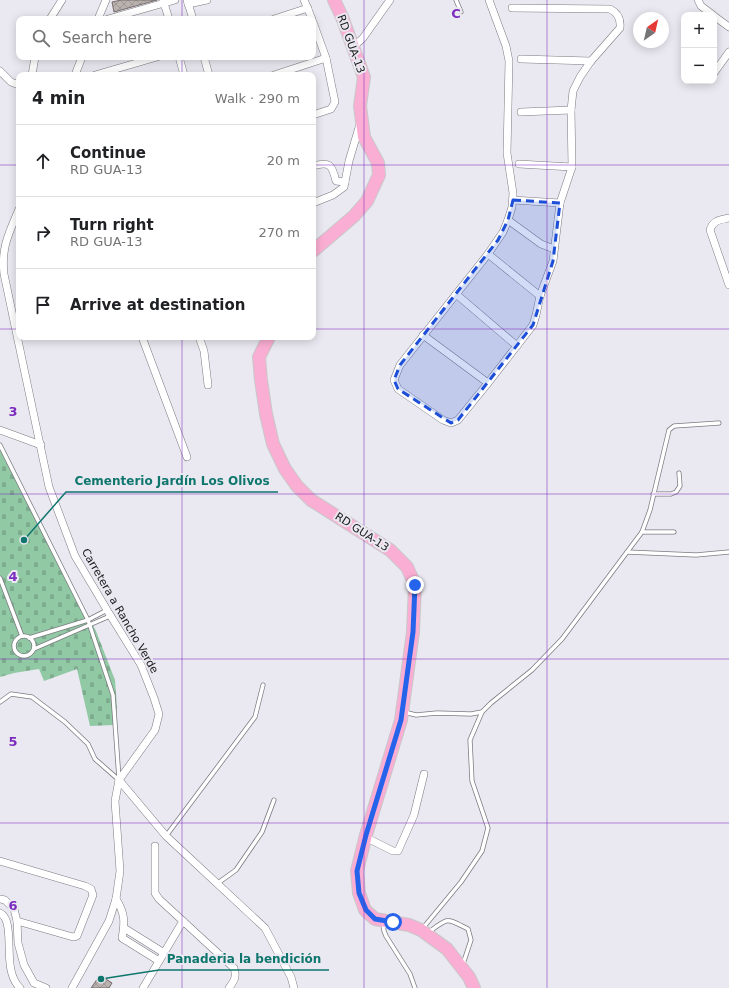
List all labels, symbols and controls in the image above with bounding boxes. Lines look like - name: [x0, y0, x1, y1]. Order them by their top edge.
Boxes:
- text: C: [451, 6, 461, 21]
- north arrow: [633, 12, 669, 48]
- map controls: [681, 12, 717, 84]
- button: +: [681, 12, 717, 48]
- street label: RD GUA-13: [334, 13, 368, 75]
- search box: [16, 16, 316, 60]
- icon: search: [30, 27, 52, 49]
- text: Search here: [62, 29, 152, 47]
- button: −: [681, 48, 717, 84]
- text: 4 min: [32, 88, 85, 108]
- text: Walk · 290 m: [215, 91, 300, 106]
- text: Continue: [70, 144, 146, 162]
- icon: ahead: [32, 150, 54, 172]
- text: 20 m: [267, 153, 300, 168]
- text: RD GUA-13: [70, 162, 143, 177]
- text: Turn right: [70, 216, 154, 234]
- icon: right: [32, 222, 54, 244]
- text: 270 m: [258, 225, 300, 240]
- text: RD GUA-13: [70, 234, 143, 249]
- icon: arrive: [32, 294, 54, 316]
- text: Arrive at destination: [70, 296, 245, 314]
- text: 3: [8, 404, 18, 419]
- callout: Cementerio Jardín Los Olivos: [66, 468, 278, 492]
- text: Cementerio Jardín Los Olivos: [74, 474, 270, 488]
- street label: RD GUA-13: [333, 510, 391, 554]
- street label: Carretera a Rancho Verde: [79, 546, 161, 676]
- text: 4: [8, 569, 18, 584]
- route end: [406, 576, 424, 594]
- text: 5: [8, 734, 18, 749]
- text: 6: [8, 898, 18, 913]
- route start: [384, 913, 402, 931]
- callout: Panaderia la bendición: [159, 946, 329, 970]
- text: Panaderia la bendición: [167, 952, 321, 966]

